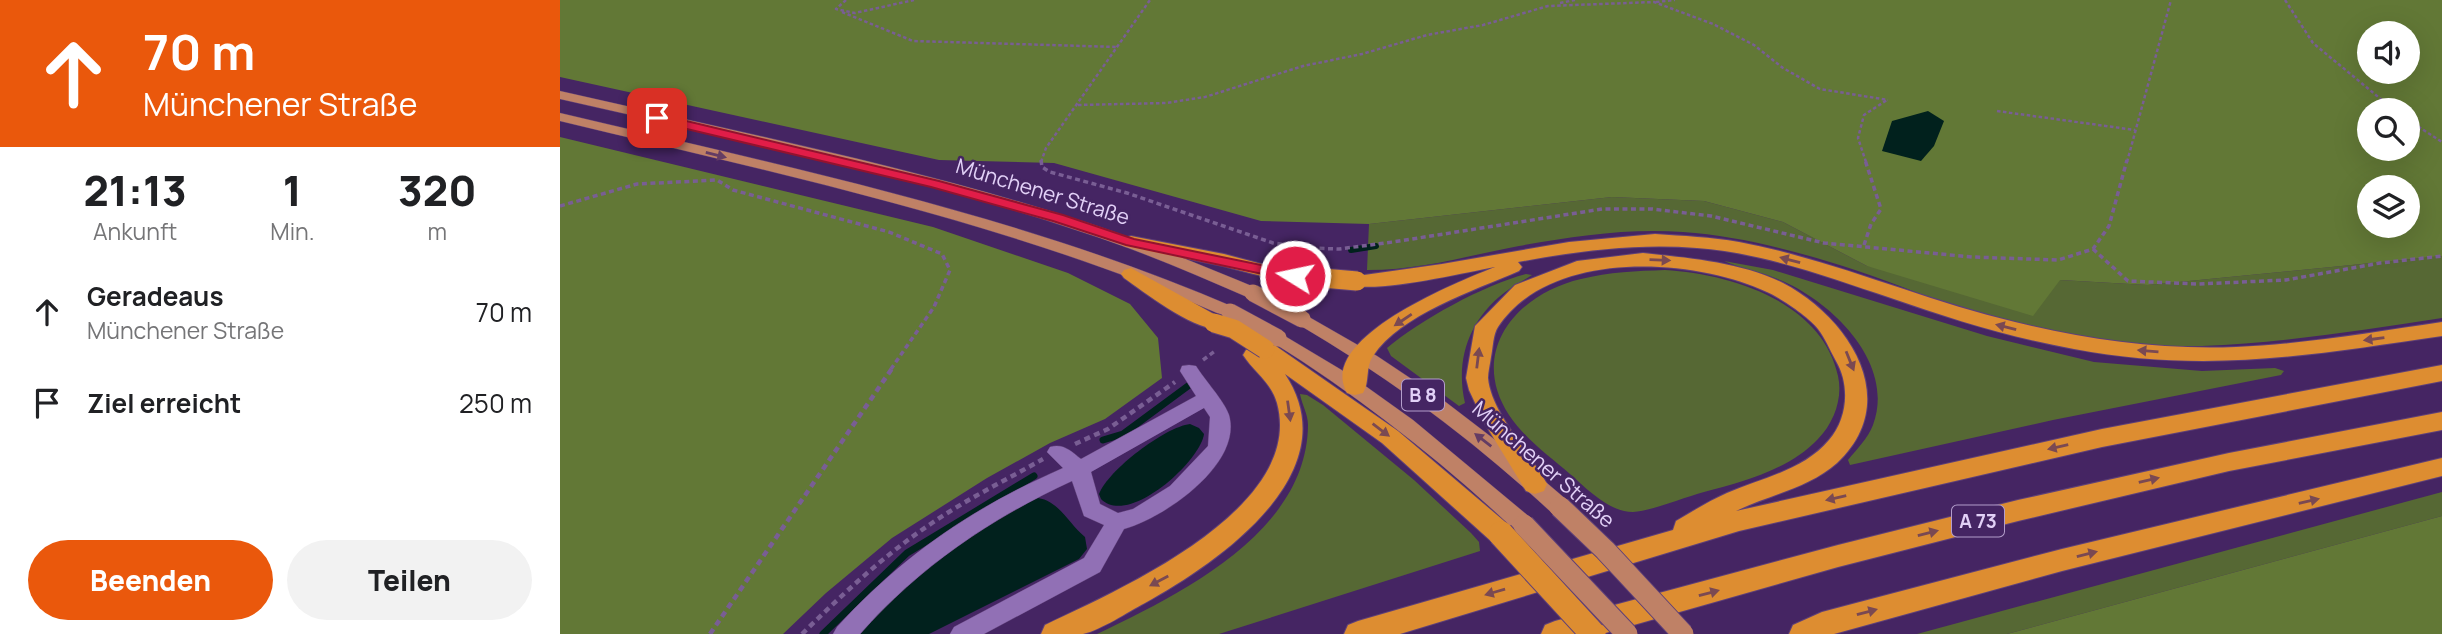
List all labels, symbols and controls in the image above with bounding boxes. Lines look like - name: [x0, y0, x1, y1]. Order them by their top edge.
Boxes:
- text: 70 m: [143, 18, 255, 85]
- map controls: [2357, 21, 2420, 238]
- button: sound: [2357, 21, 2420, 84]
- icon: ahead: [28, 28, 119, 119]
- text: Münchener Straße: [143, 82, 417, 126]
- pin: [627, 88, 687, 148]
- button: search: [2357, 98, 2420, 161]
- icon: arrive: [638, 99, 676, 137]
- one-way arrow: [705, 150, 727, 161]
- street label: Münchener Straße: [953, 151, 1133, 231]
- text: 21:13: [83, 161, 187, 219]
- text: 1: [283, 161, 302, 219]
- text: 320: [398, 161, 476, 219]
- button: layers: [2357, 175, 2420, 238]
- text: Ankunft: [93, 215, 177, 247]
- text: Min.: [270, 215, 315, 247]
- text: m: [427, 215, 447, 247]
- position arrow: [1258, 239, 1332, 313]
- one-way arrow: [1649, 254, 1671, 265]
- one-way arrow: [1779, 254, 1800, 264]
- text: Geradeaus: [87, 278, 223, 314]
- icon: ahead: [28, 293, 66, 331]
- text: 70 m: [476, 294, 532, 330]
- one-way arrow: [1393, 313, 1412, 326]
- text: Münchener Straße: [87, 314, 284, 346]
- one-way arrow: [1995, 321, 2017, 332]
- one-way arrow: [2363, 333, 2385, 344]
- one-way arrow: [2137, 345, 2159, 356]
- one-way arrow: [1473, 347, 1484, 369]
- one-way arrow: [1844, 351, 1855, 372]
- road number: B 8: [1402, 380, 1444, 410]
- icon: arrive: [28, 384, 66, 422]
- text: Ziel erreicht: [87, 385, 241, 421]
- text: 250 m: [459, 385, 532, 421]
- street label: Münchener Straße: [1467, 394, 1621, 534]
- one-way arrow: [1284, 400, 1295, 422]
- one-way arrow: [1372, 423, 1390, 437]
- one-way arrow: [1475, 433, 1492, 448]
- one-way arrow: [2047, 442, 2069, 453]
- one-way arrow: [2138, 474, 2160, 485]
- one-way arrow: [1825, 493, 1847, 504]
- one-way arrow: [2298, 495, 2320, 506]
- road number: A 73: [1952, 506, 2004, 536]
- one-way arrow: [1917, 527, 1939, 538]
- button: Beenden: [28, 540, 273, 620]
- button: Teilen: [287, 540, 532, 620]
- one-way arrow: [2076, 548, 2098, 559]
- one-way arrow: [1149, 575, 1169, 587]
- one-way arrow: [1484, 587, 1505, 597]
- one-way arrow: [1698, 587, 1719, 597]
- one-way arrow: [1857, 606, 1879, 617]

